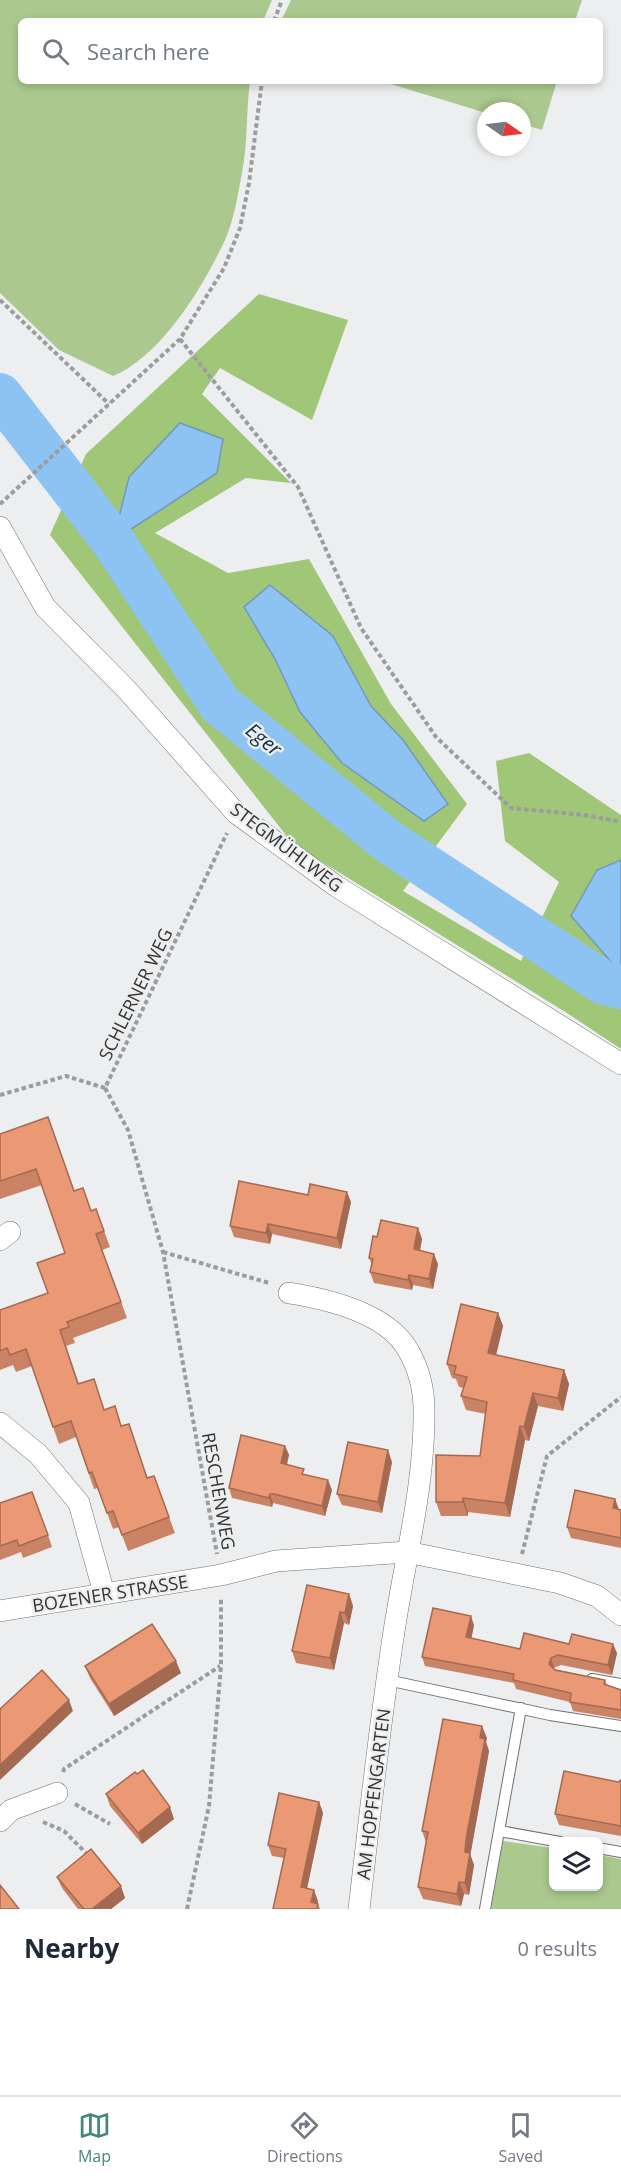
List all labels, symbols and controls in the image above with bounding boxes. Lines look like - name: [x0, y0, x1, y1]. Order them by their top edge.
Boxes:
- search box: [18, 18, 603, 84]
- icon: search: [39, 35, 72, 68]
- text: Search here: [87, 36, 210, 66]
- north arrow: [477, 102, 531, 156]
- water label: Eger: [241, 716, 288, 762]
- street label: STEGMÜHLWEG: [226, 797, 348, 897]
- street label: SCHLERNER WEG: [93, 924, 177, 1064]
- street label: RESCHENWEG: [197, 1430, 241, 1552]
- street label: BOZENER STRASSE: [30, 1569, 190, 1617]
- street label: AM HOPFENGARTEN: [351, 1707, 395, 1881]
- map controls: [549, 1837, 603, 1891]
- button: layers: [549, 1837, 603, 1891]
- text: Nearby: [24, 1930, 119, 1966]
- text: 0 results: [517, 1935, 597, 1962]
- tab: Map: [78, 2109, 111, 2167]
- tab: Directions: [267, 2109, 343, 2167]
- tab: Saved: [499, 2109, 543, 2167]

